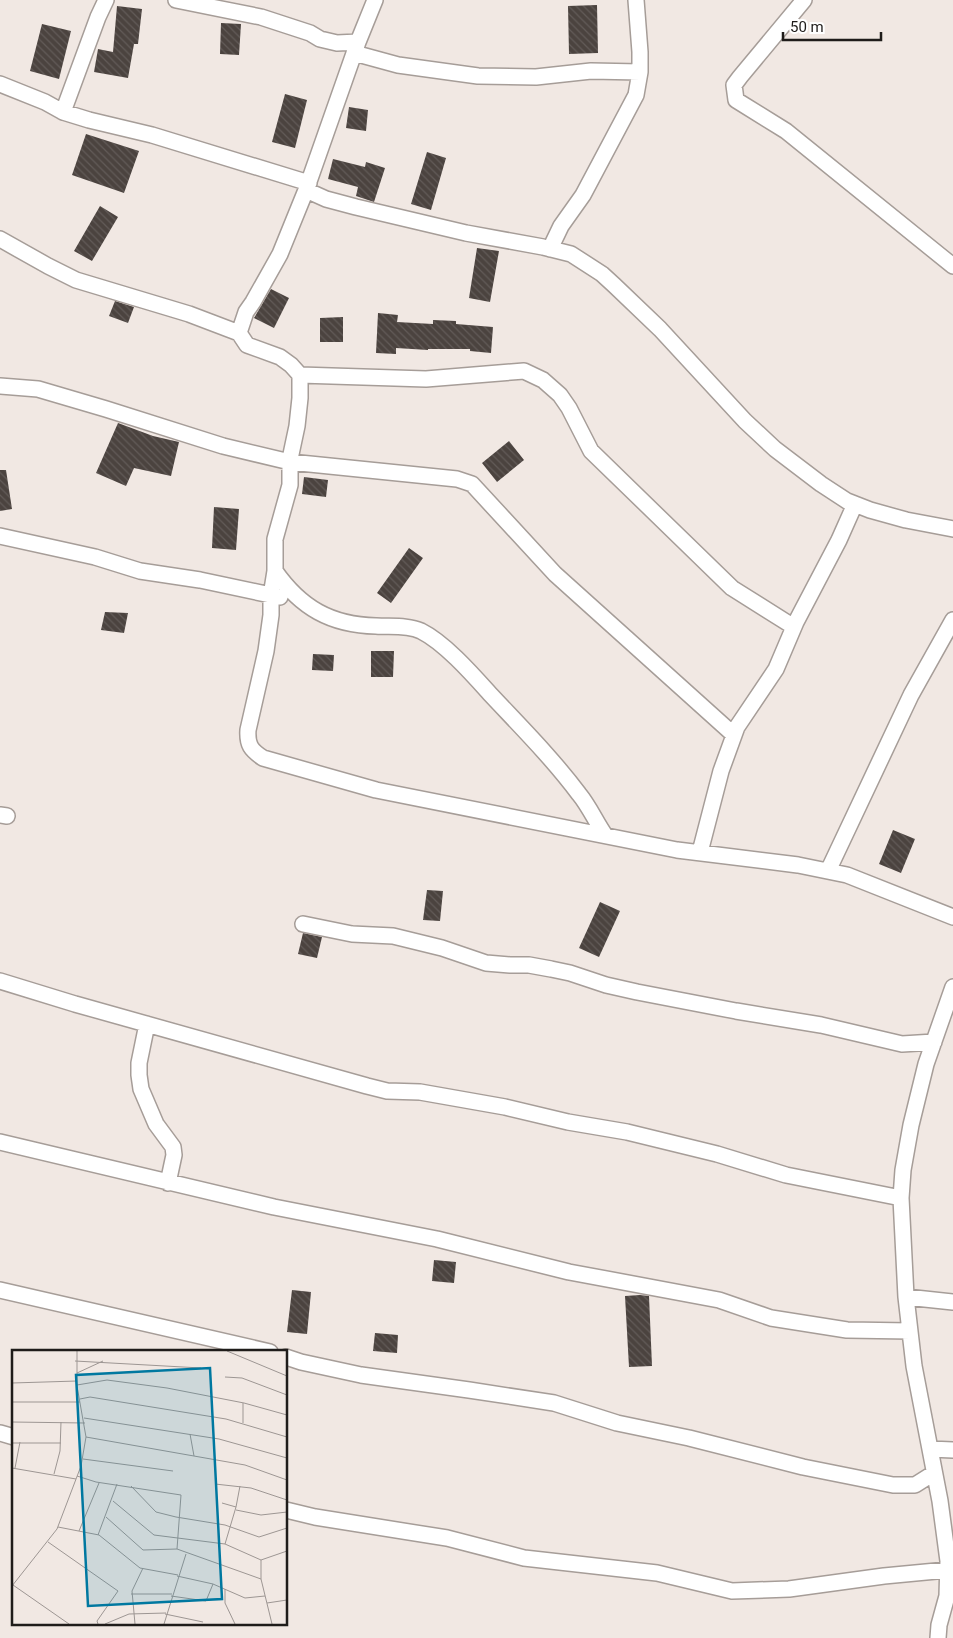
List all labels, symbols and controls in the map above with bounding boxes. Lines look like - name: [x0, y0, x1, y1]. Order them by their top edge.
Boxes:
- scale bar: [783, 10, 880, 42]
- text: 50 m: [790, 18, 824, 36]
- inset map: [12, 1350, 288, 1626]

